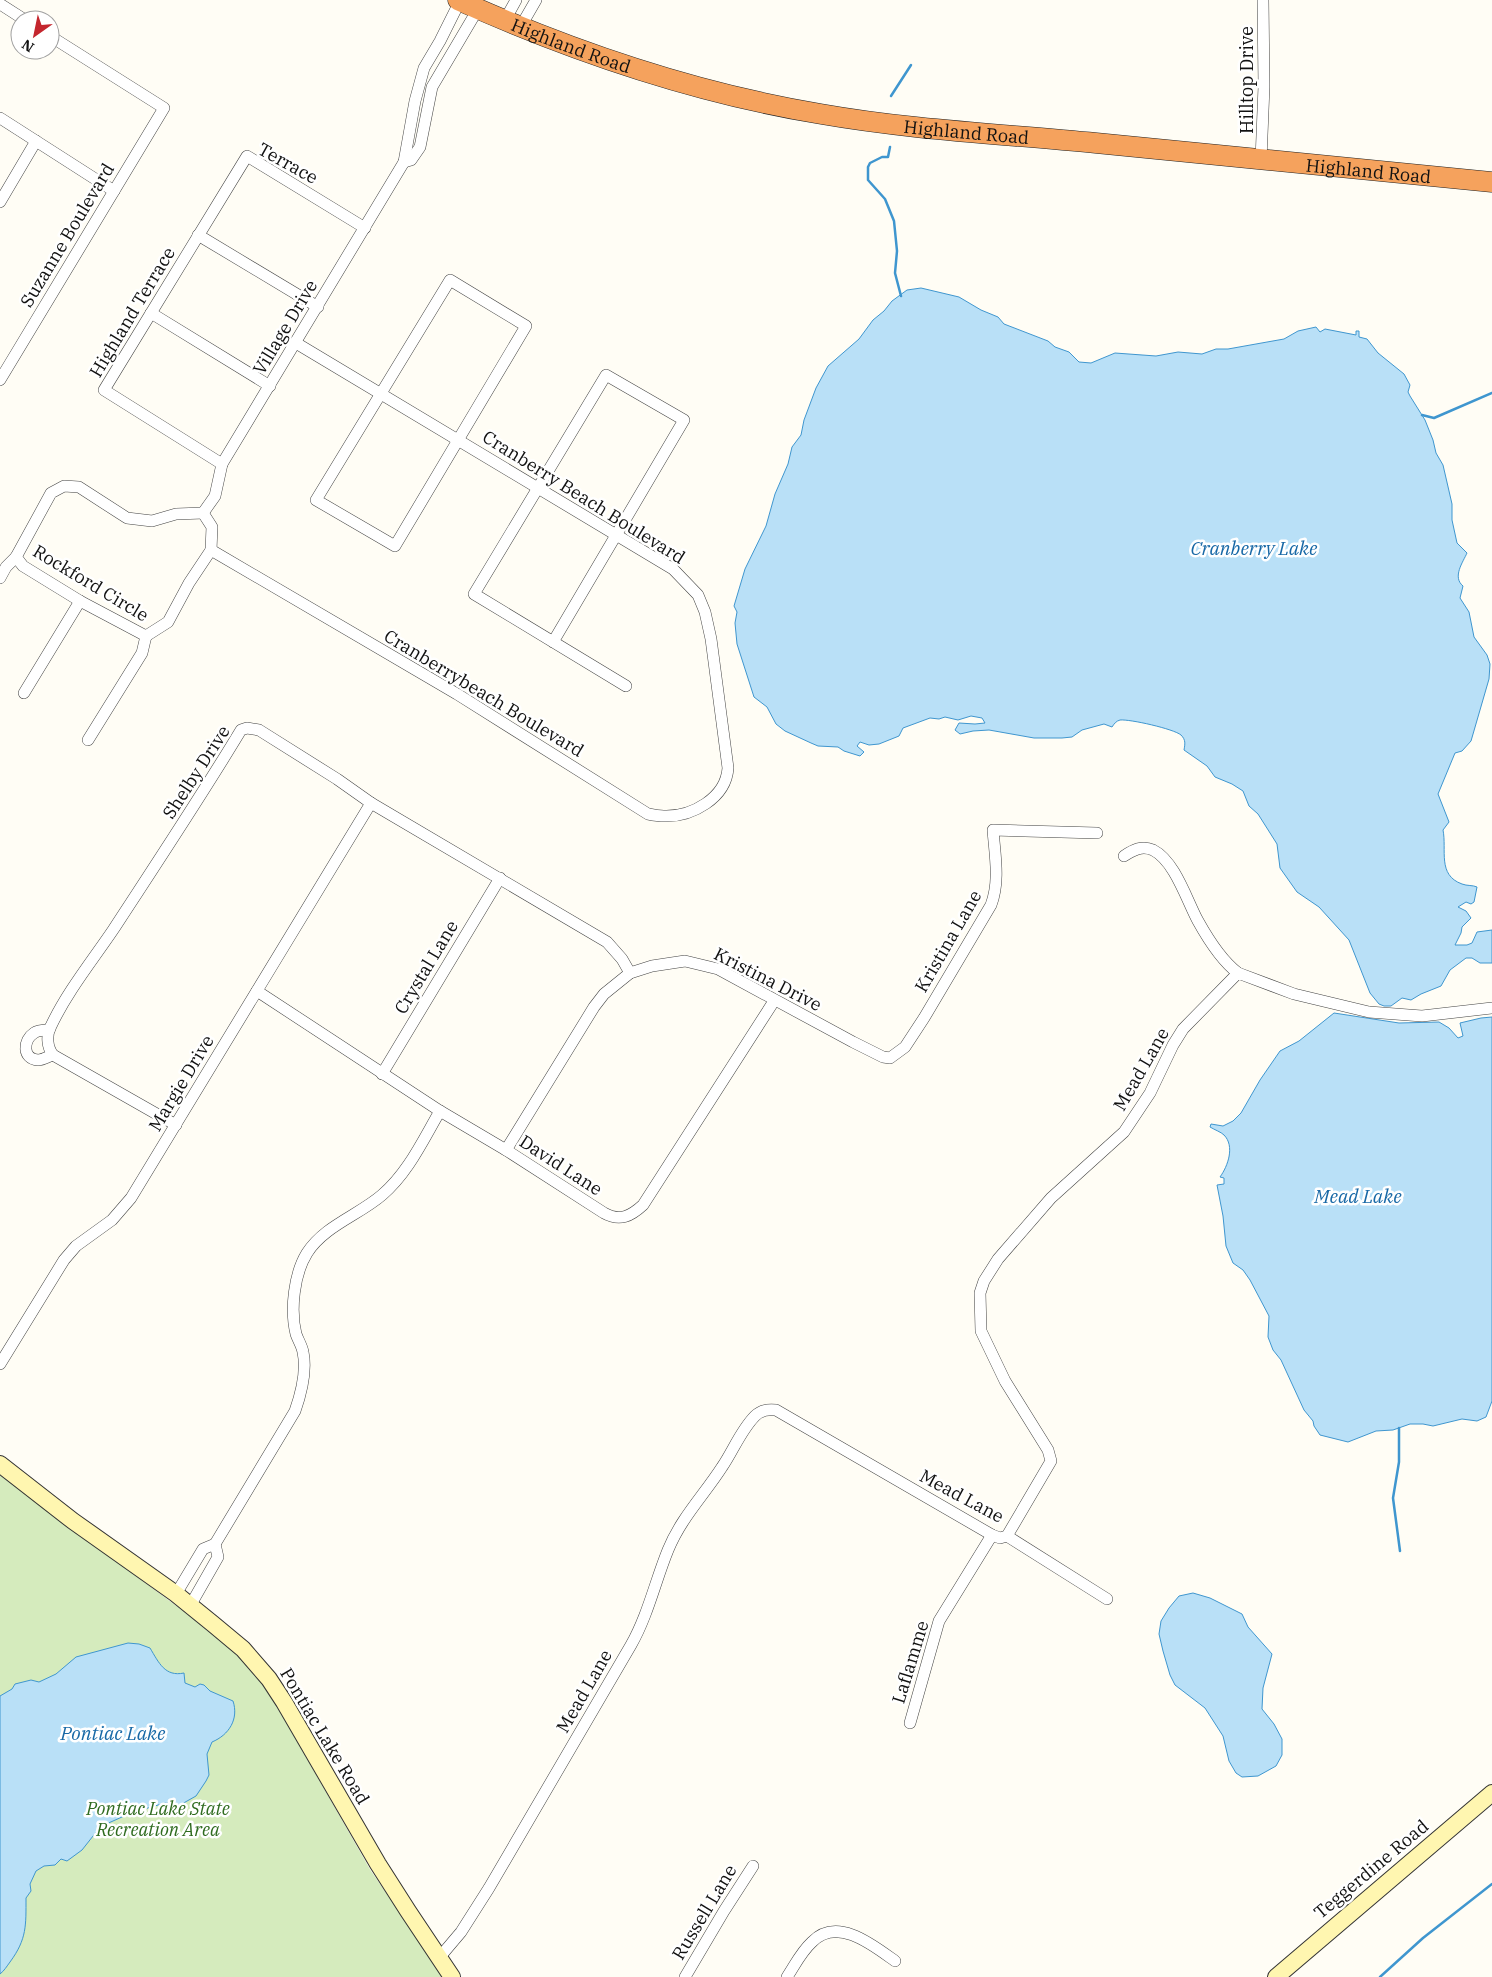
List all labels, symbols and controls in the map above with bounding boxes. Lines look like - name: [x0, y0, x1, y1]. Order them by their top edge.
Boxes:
- north arrow: [10, 10, 60, 60]
- street label: Highland Road: [508, 13, 634, 78]
- street label: Hilltop Drive: [1235, 26, 1258, 134]
- text: N: [18, 35, 37, 56]
- street label: Highland Road: [903, 114, 1030, 149]
- street label: Terrace: [254, 137, 322, 189]
- street label: Highland Road: [1305, 153, 1432, 188]
- street label: Suzanne Boulevard: [15, 159, 119, 311]
- street label: Highland Terrace: [84, 243, 180, 381]
- street label: Village Drive: [248, 275, 322, 379]
- street label: Cranberry Beach Boulevard: [478, 425, 690, 569]
- water label: Cranberry Lake: [1190, 536, 1318, 560]
- street label: Rockford Circle: [29, 539, 153, 627]
- street label: Cranberrybeach Boulevard: [380, 624, 588, 762]
- street label: Shelby Drive: [157, 721, 235, 823]
- street label: Kristina Lane: [910, 886, 986, 996]
- street label: Crystal Lane: [389, 916, 463, 1018]
- street label: Kristina Drive: [710, 942, 826, 1016]
- street label: Mead Lane: [1108, 1023, 1174, 1115]
- street label: Margie Drive: [143, 1031, 219, 1135]
- street label: David Lane: [515, 1130, 607, 1200]
- water label: Mead Lake: [1313, 1184, 1402, 1208]
- street label: Mead Lane: [916, 1464, 1008, 1528]
- street label: Laflamme: [886, 1618, 934, 1706]
- street label: Mead Lane: [551, 1645, 617, 1737]
- street label: Pontiac Lake Road: [275, 1663, 375, 1809]
- water label: Pontiac Lake: [59, 1721, 166, 1745]
- park label: Pontiac Lake State Recreation Area: [85, 1797, 230, 1841]
- street label: Teggerdine Road: [1309, 1814, 1433, 1924]
- street label: Russell Lane: [667, 1860, 741, 1964]

